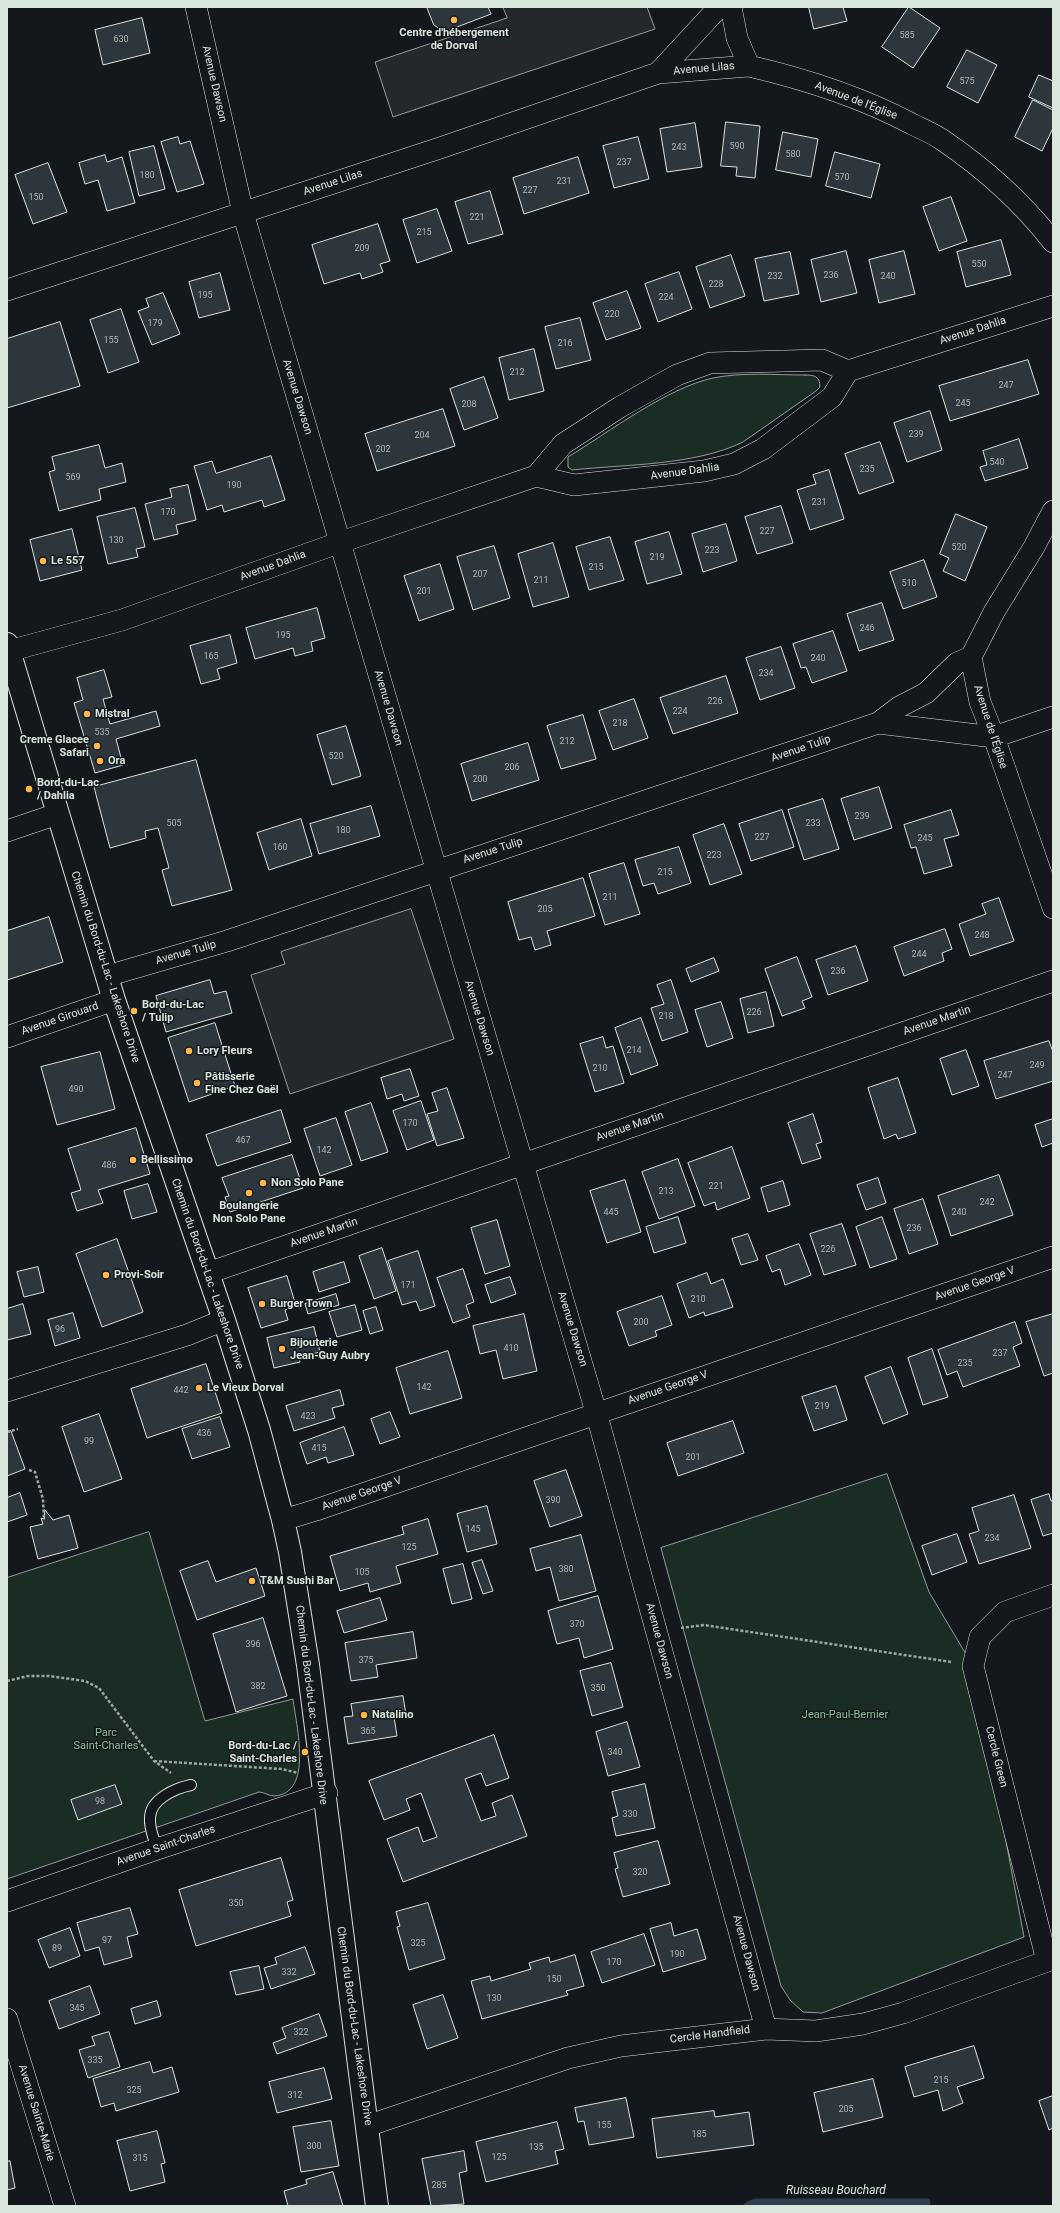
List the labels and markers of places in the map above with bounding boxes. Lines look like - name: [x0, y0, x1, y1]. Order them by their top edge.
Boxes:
- marker: Centre d'hébergement de Dorval: [449, 15, 459, 25]
- place label: Centre d'hébergement de Dorval: [399, 26, 509, 52]
- place label: Le 557: [51, 554, 85, 568]
- marker: Le 557: [38, 556, 48, 566]
- place label: Mistral: [95, 707, 130, 721]
- marker: Mistral: [82, 709, 92, 719]
- place label: Creme Glacee Safari: [20, 733, 89, 759]
- marker: Creme Glacee Safari: [92, 741, 102, 751]
- place label: Ora: [108, 754, 125, 768]
- marker: Ora: [95, 756, 105, 766]
- place label: Bord-du-Lac / Dahlia: [37, 776, 99, 802]
- marker: Bord-du-Lac / Dahlia: [24, 784, 34, 794]
- place label: Bord-du-Lac / Tulip: [142, 998, 204, 1024]
- marker: Bord-du-Lac / Tulip: [129, 1006, 139, 1016]
- place label: Lory Fleurs: [197, 1044, 252, 1058]
- marker: Lory Fleurs: [184, 1046, 194, 1056]
- place label: Pâtisserie Fine Chez Gaël: [205, 1070, 279, 1096]
- marker: Pâtisserie Fine Chez Gaël: [192, 1078, 202, 1088]
- place label: Bellissimo: [141, 1153, 193, 1167]
- marker: Bellissimo: [128, 1155, 138, 1165]
- place label: Non Solo Pane: [271, 1176, 344, 1190]
- marker: Non Solo Pane: [258, 1178, 268, 1188]
- marker: Boulangerie Non Solo Pane: [244, 1188, 254, 1198]
- place label: Boulangerie Non Solo Pane: [213, 1199, 285, 1225]
- place label: Provi-Soir: [114, 1268, 164, 1282]
- marker: Provi-Soir: [101, 1270, 111, 1280]
- place label: Burger Town: [270, 1297, 332, 1311]
- marker: Burger Town: [257, 1299, 267, 1309]
- place label: Bijouterie Jean-Guy Aubry: [290, 1336, 370, 1362]
- marker: Bijouterie Jean-Guy Aubry: [277, 1344, 287, 1354]
- place label: Le Vieux Dorval: [207, 1381, 284, 1395]
- marker: Le Vieux Dorval: [194, 1383, 204, 1393]
- place label: T&M Sushi Bar: [260, 1574, 334, 1588]
- marker: T&M Sushi Bar: [247, 1576, 257, 1586]
- place label: Natalino: [372, 1708, 413, 1722]
- marker: Natalino: [359, 1710, 369, 1720]
- place label: Bord-du-Lac / Saint-Charles: [228, 1739, 297, 1765]
- marker: Bord-du-Lac / Saint-Charles: [300, 1747, 310, 1757]

